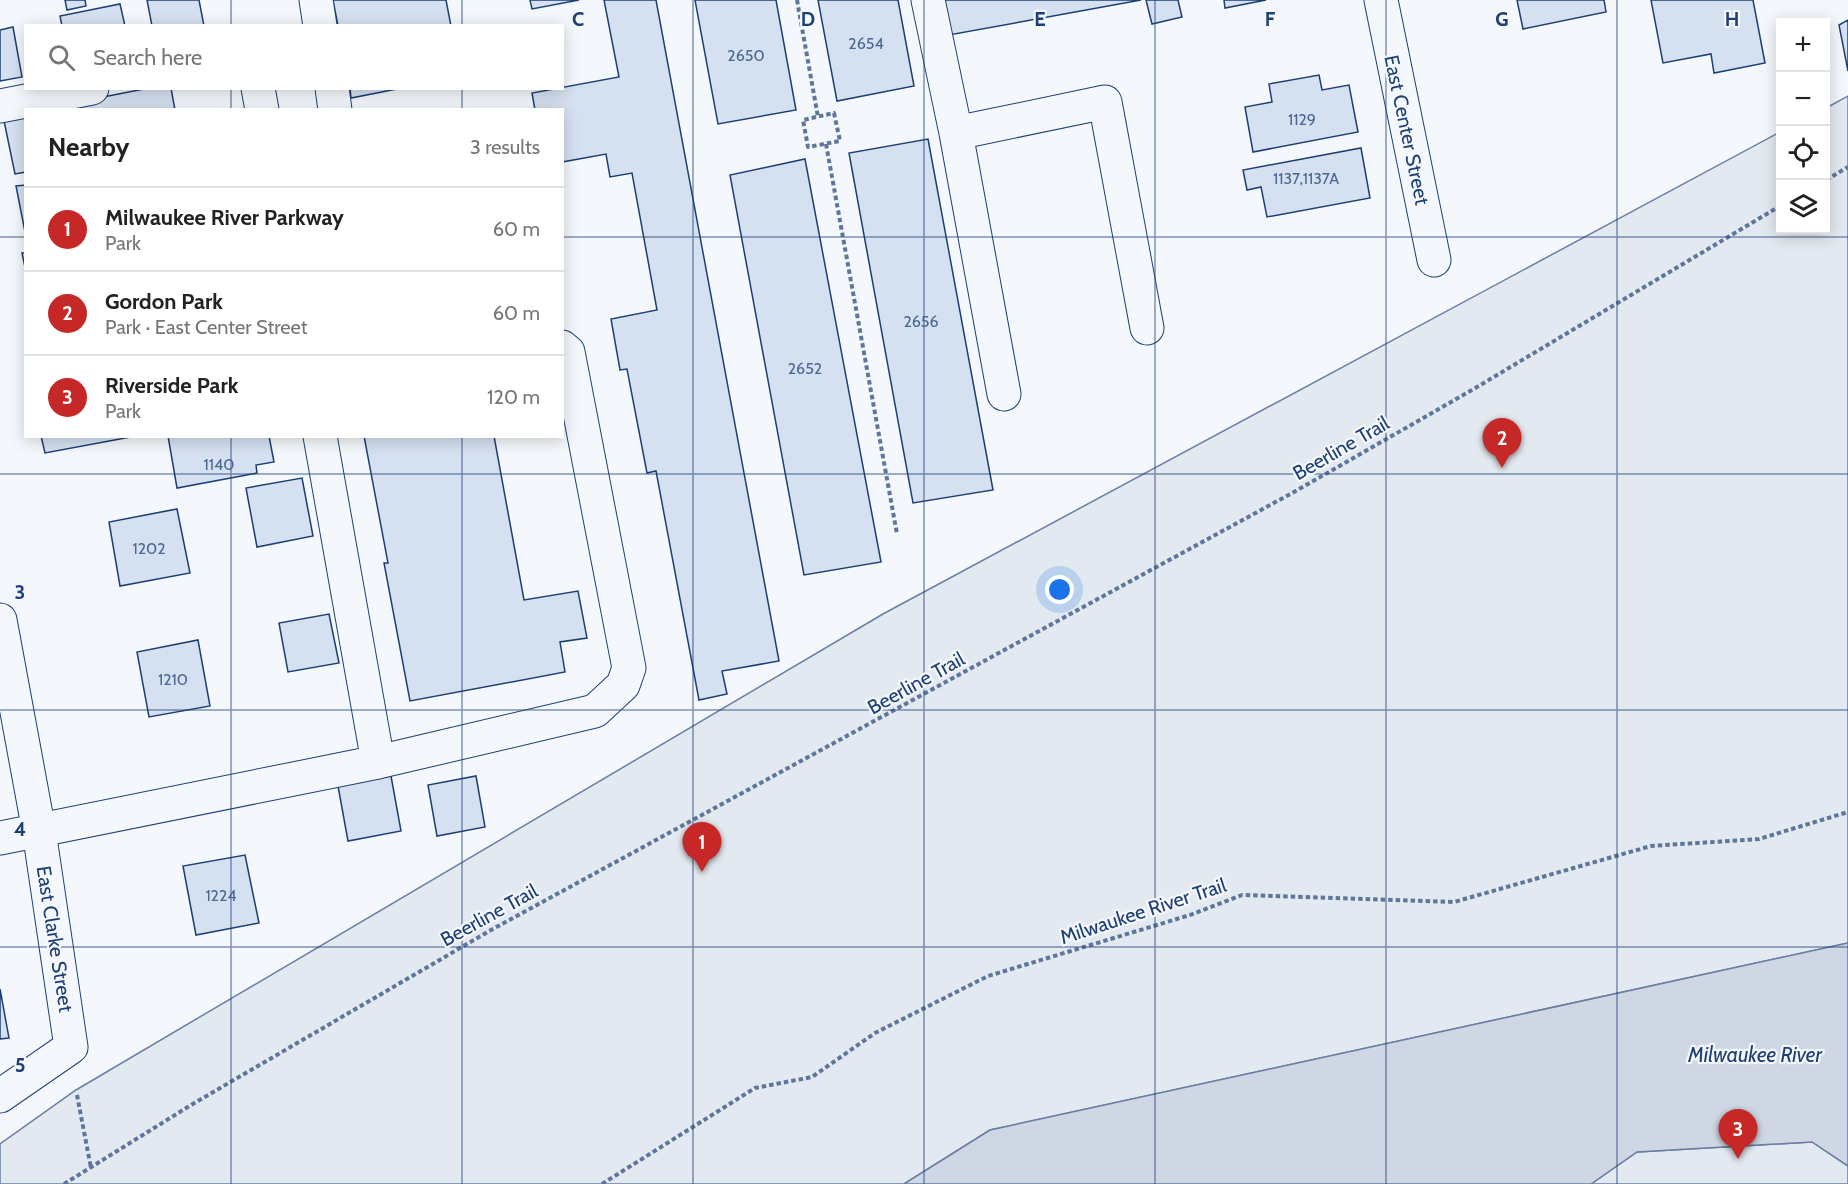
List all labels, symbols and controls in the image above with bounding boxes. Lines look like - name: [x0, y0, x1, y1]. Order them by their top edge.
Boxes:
- text: C: [572, 7, 584, 31]
- text: D: [801, 7, 815, 31]
- text: E: [1034, 7, 1046, 31]
- text: F: [1265, 7, 1276, 31]
- text: G: [1495, 7, 1509, 31]
- text: H: [1725, 7, 1739, 31]
- map controls: [1776, 18, 1830, 234]
- button: +: [1776, 18, 1830, 72]
- search box: [24, 24, 564, 90]
- house number: 2654: [848, 34, 884, 53]
- icon: search: [45, 41, 78, 74]
- text: Search here: [93, 44, 202, 71]
- house number: 2650: [727, 46, 765, 65]
- street label: East Center Street: [1379, 53, 1435, 207]
- button: −: [1776, 72, 1830, 126]
- house number: 1129: [1288, 110, 1316, 129]
- button: locate: [1776, 126, 1830, 180]
- text: Nearby: [48, 131, 129, 163]
- text: 3 results: [470, 135, 540, 159]
- house number: 1137,1137A: [1273, 169, 1339, 188]
- button: layers: [1776, 180, 1830, 234]
- text: Milwaukee River Parkway: [105, 204, 344, 231]
- text: 1: [64, 217, 71, 241]
- text: 60 m: [493, 217, 540, 241]
- text: Park: [105, 231, 141, 255]
- text: Gordon Park: [105, 288, 223, 315]
- text: 2: [62, 301, 73, 325]
- text: 60 m: [493, 301, 540, 325]
- house number: 2656: [903, 312, 939, 331]
- text: Park · East Center Street: [105, 315, 307, 339]
- house number: 2652: [788, 359, 822, 378]
- text: Riverside Park: [105, 372, 238, 399]
- text: 3: [62, 385, 73, 409]
- text: 120 m: [487, 385, 540, 409]
- text: Park: [105, 399, 141, 423]
- street label: Beerline Trail: [1289, 411, 1394, 485]
- pin: 2: [1482, 418, 1522, 468]
- house number: 1140: [204, 455, 234, 474]
- house number: 1202: [132, 539, 166, 558]
- your location: [1045, 575, 1074, 604]
- text: 3: [15, 580, 25, 604]
- street label: Beerline Trail: [863, 646, 969, 719]
- house number: 1210: [158, 670, 188, 689]
- text: 4: [14, 817, 26, 841]
- pin: 1: [682, 822, 722, 872]
- street label: East Clarke Street: [32, 864, 78, 1014]
- street label: Milwaukee River Trail: [1057, 873, 1229, 949]
- street label: Beerline Trail: [436, 878, 542, 951]
- house number: 1224: [205, 886, 237, 905]
- water label: Milwaukee River: [1687, 1042, 1823, 1067]
- text: 5: [15, 1053, 25, 1077]
- pin: 3: [1718, 1110, 1758, 1159]

